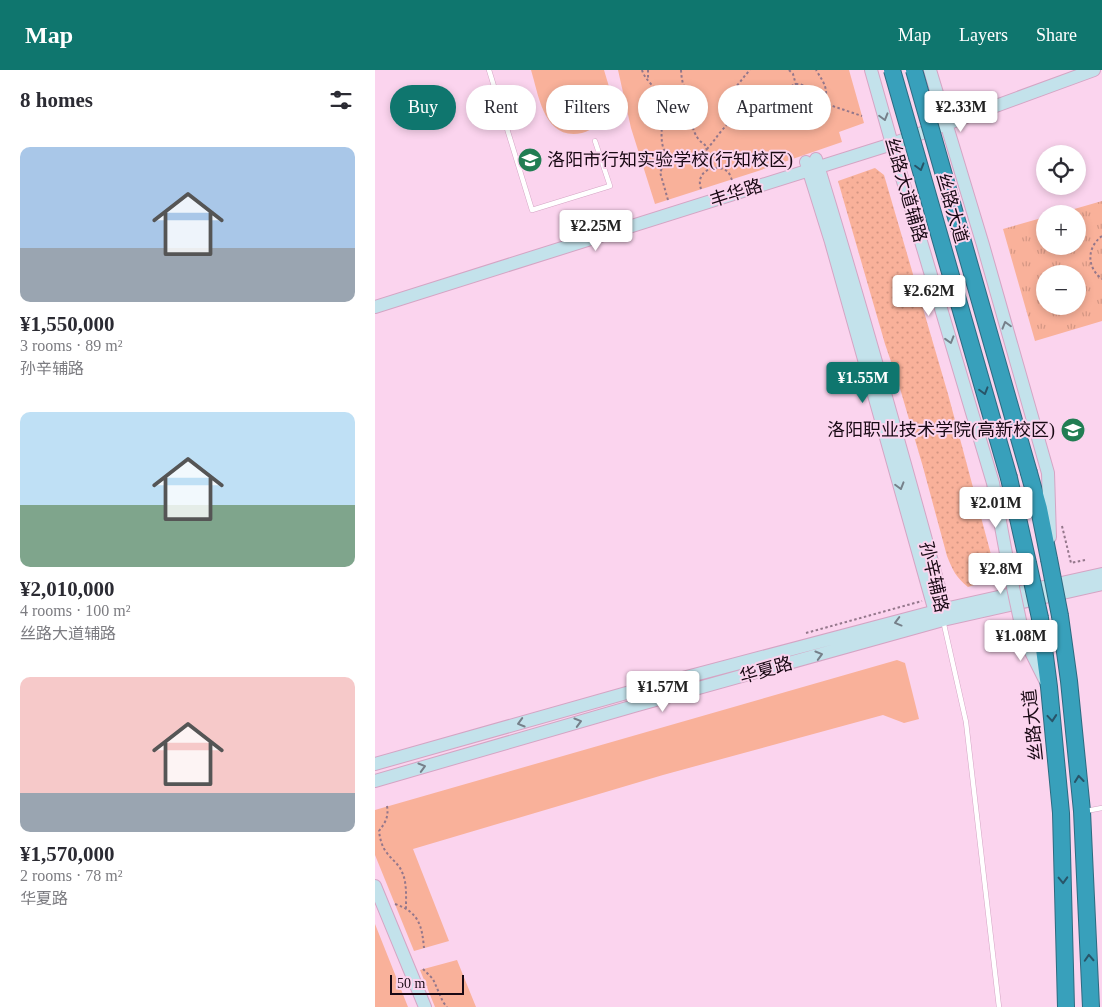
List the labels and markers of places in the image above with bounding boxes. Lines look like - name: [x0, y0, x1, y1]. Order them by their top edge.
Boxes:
- pin: ¥2.33M: [920, 90, 1002, 133]
- school or university icon: 洛阳市行知实验学校(行知校区): [517, 147, 543, 173]
- place label: 洛阳市行知实验学校(行知校区): [547, 150, 793, 171]
- pin: ¥2.25M: [555, 210, 637, 252]
- pin: ¥2.62M: [888, 274, 970, 317]
- pin: ¥1.55M: [822, 362, 904, 404]
- school or university icon: 洛阳职业技术学院(高新校区): [1060, 417, 1086, 443]
- place label: 洛阳职业技术学院(高新校区): [827, 420, 1055, 441]
- pin: ¥2.01M: [955, 486, 1037, 529]
- pin: ¥2.8M: [966, 552, 1036, 595]
- pin: ¥1.08M: [980, 620, 1062, 662]
- pin: ¥1.57M: [622, 670, 704, 713]

